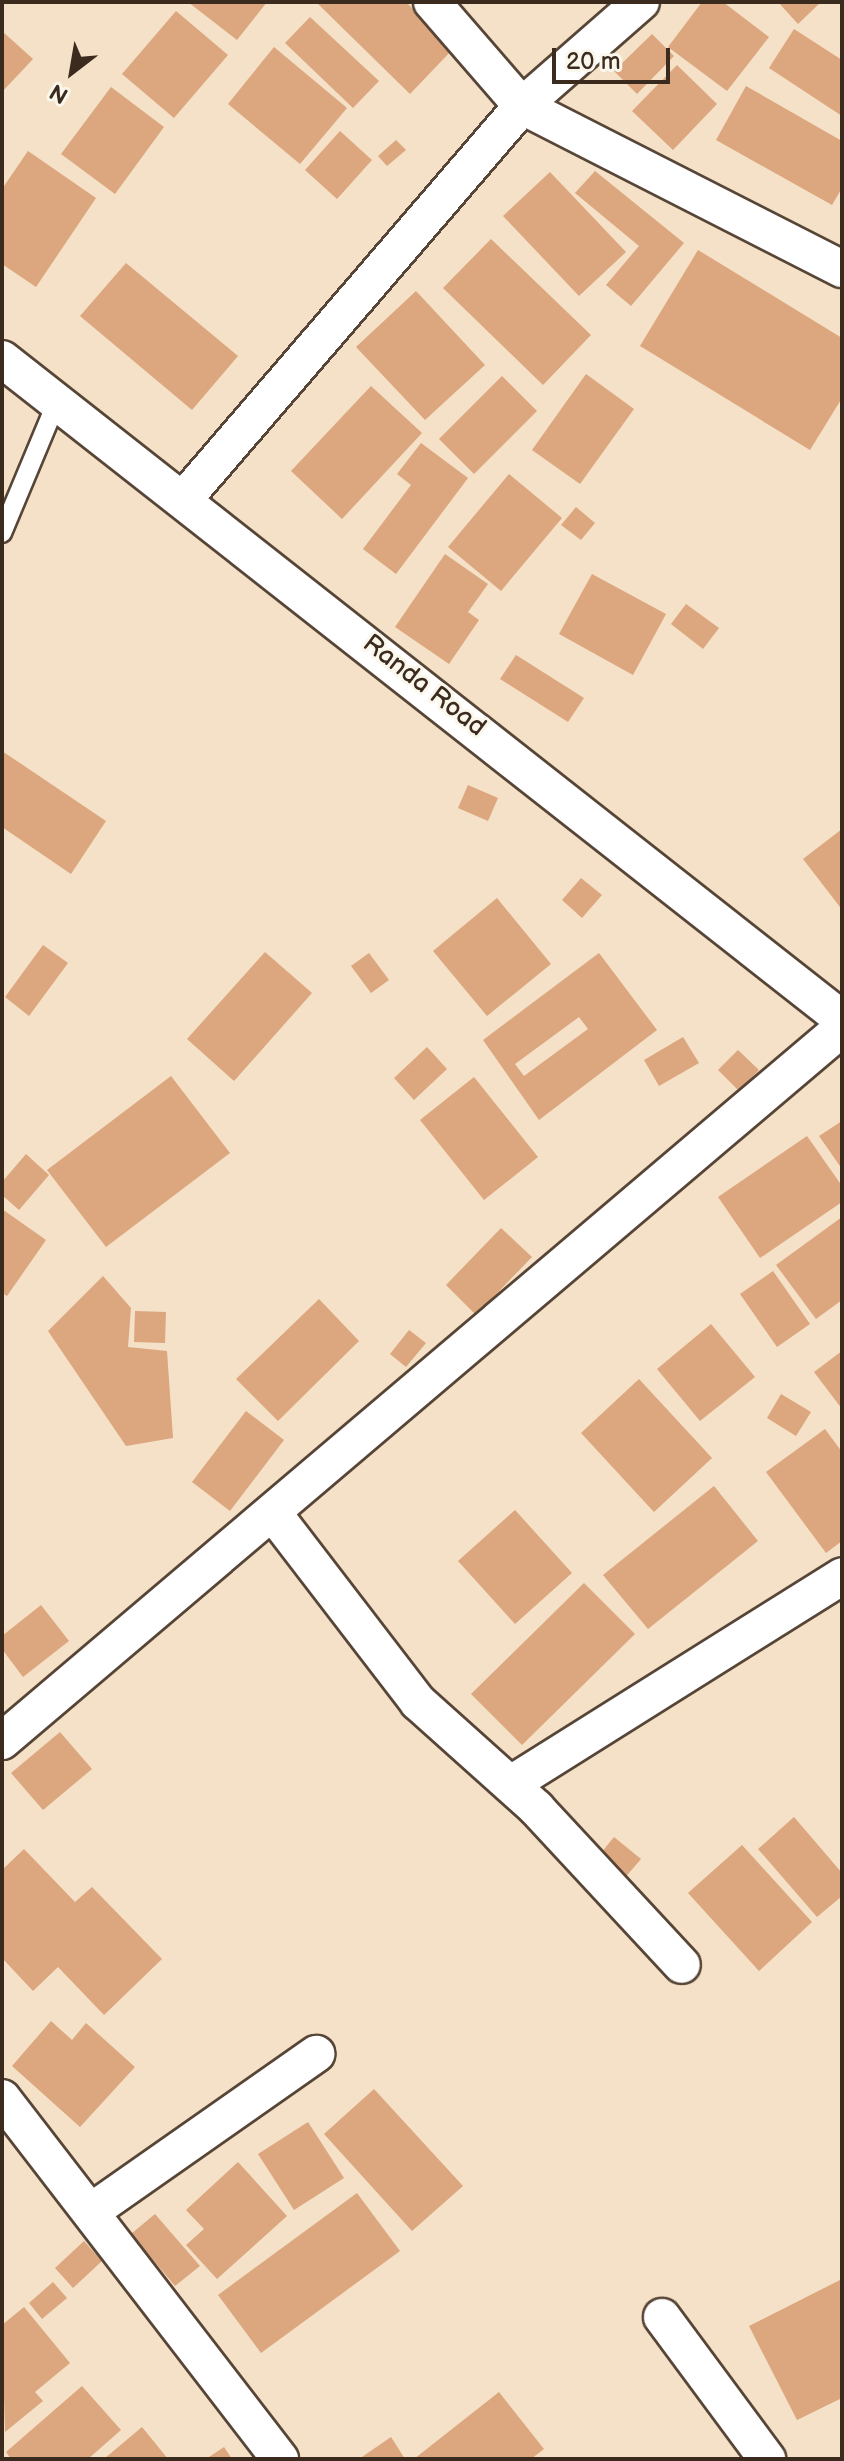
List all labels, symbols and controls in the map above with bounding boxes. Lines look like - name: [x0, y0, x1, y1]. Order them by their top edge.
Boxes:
- north arrow: [32, 32, 112, 112]
- scale bar: [556, 32, 674, 82]
- text: 20 m: [566, 47, 621, 76]
- text: N: [45, 77, 73, 109]
- street label: Randa Road: [356, 628, 492, 744]

